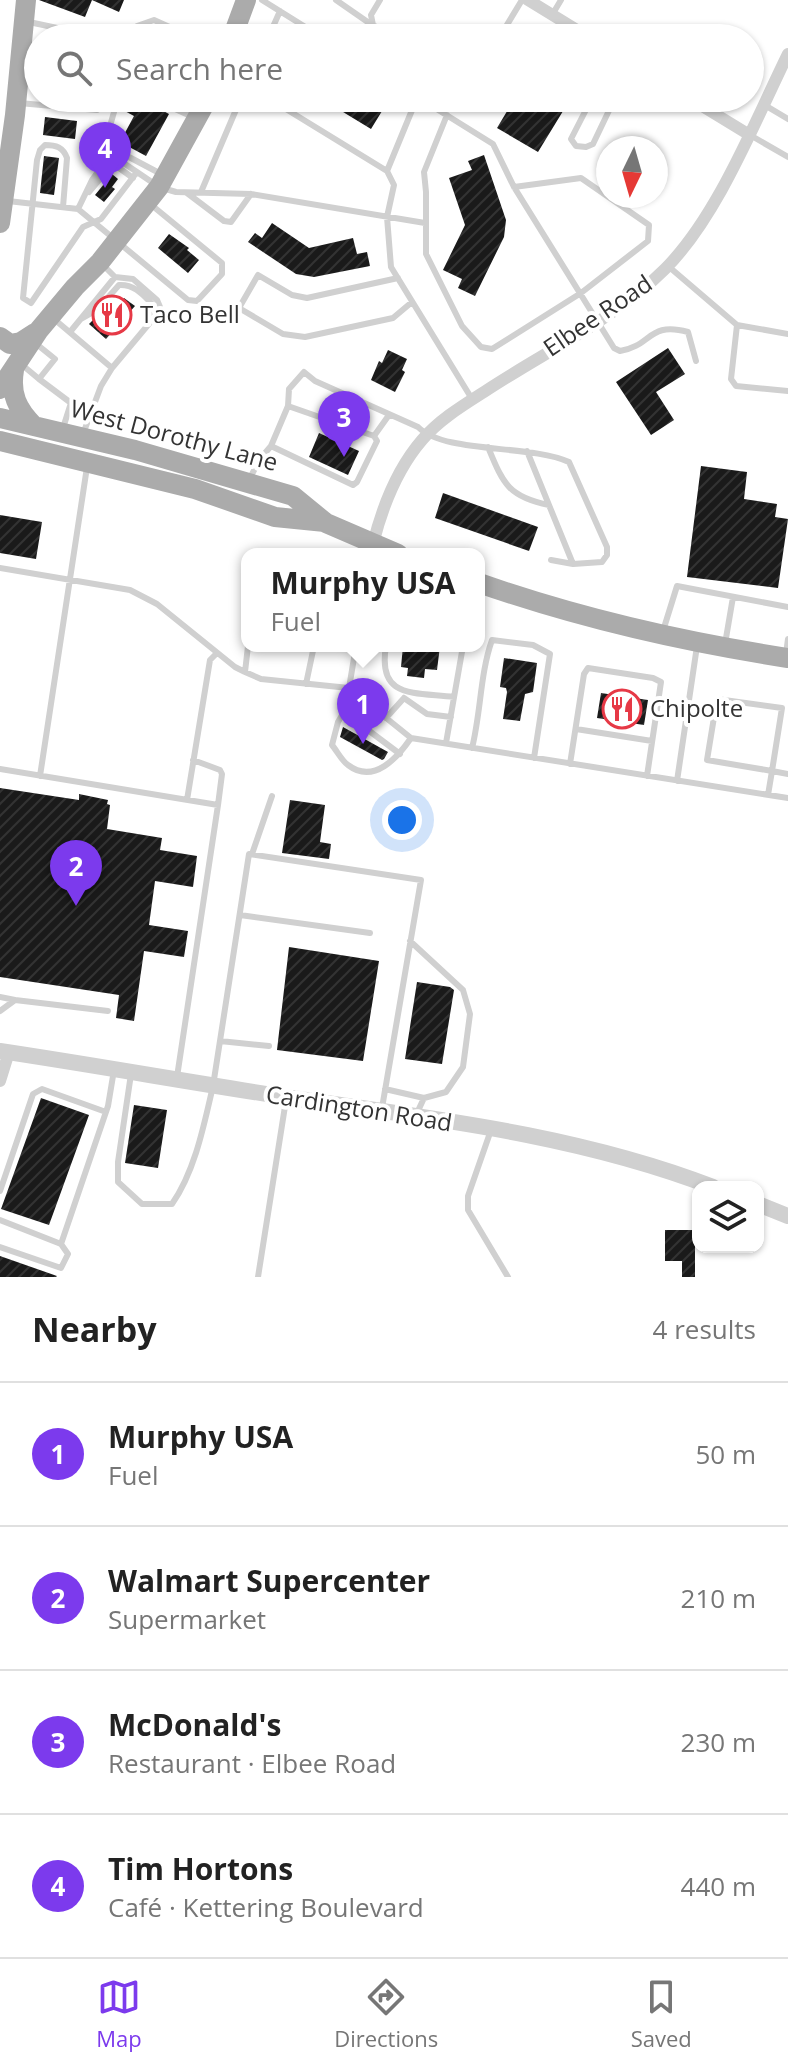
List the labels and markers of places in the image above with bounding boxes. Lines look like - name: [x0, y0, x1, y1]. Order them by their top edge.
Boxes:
- pin: 4: [79, 122, 131, 188]
- restaurant icon: Taco Bell: [91, 294, 133, 336]
- place label: Taco Bell: [140, 297, 240, 330]
- pin: 3: [318, 391, 370, 457]
- pin: 1: [337, 678, 389, 744]
- restaurant icon: Chipolte: [601, 688, 643, 730]
- place label: Chipolte: [650, 691, 743, 724]
- pin: 2: [50, 840, 102, 906]

